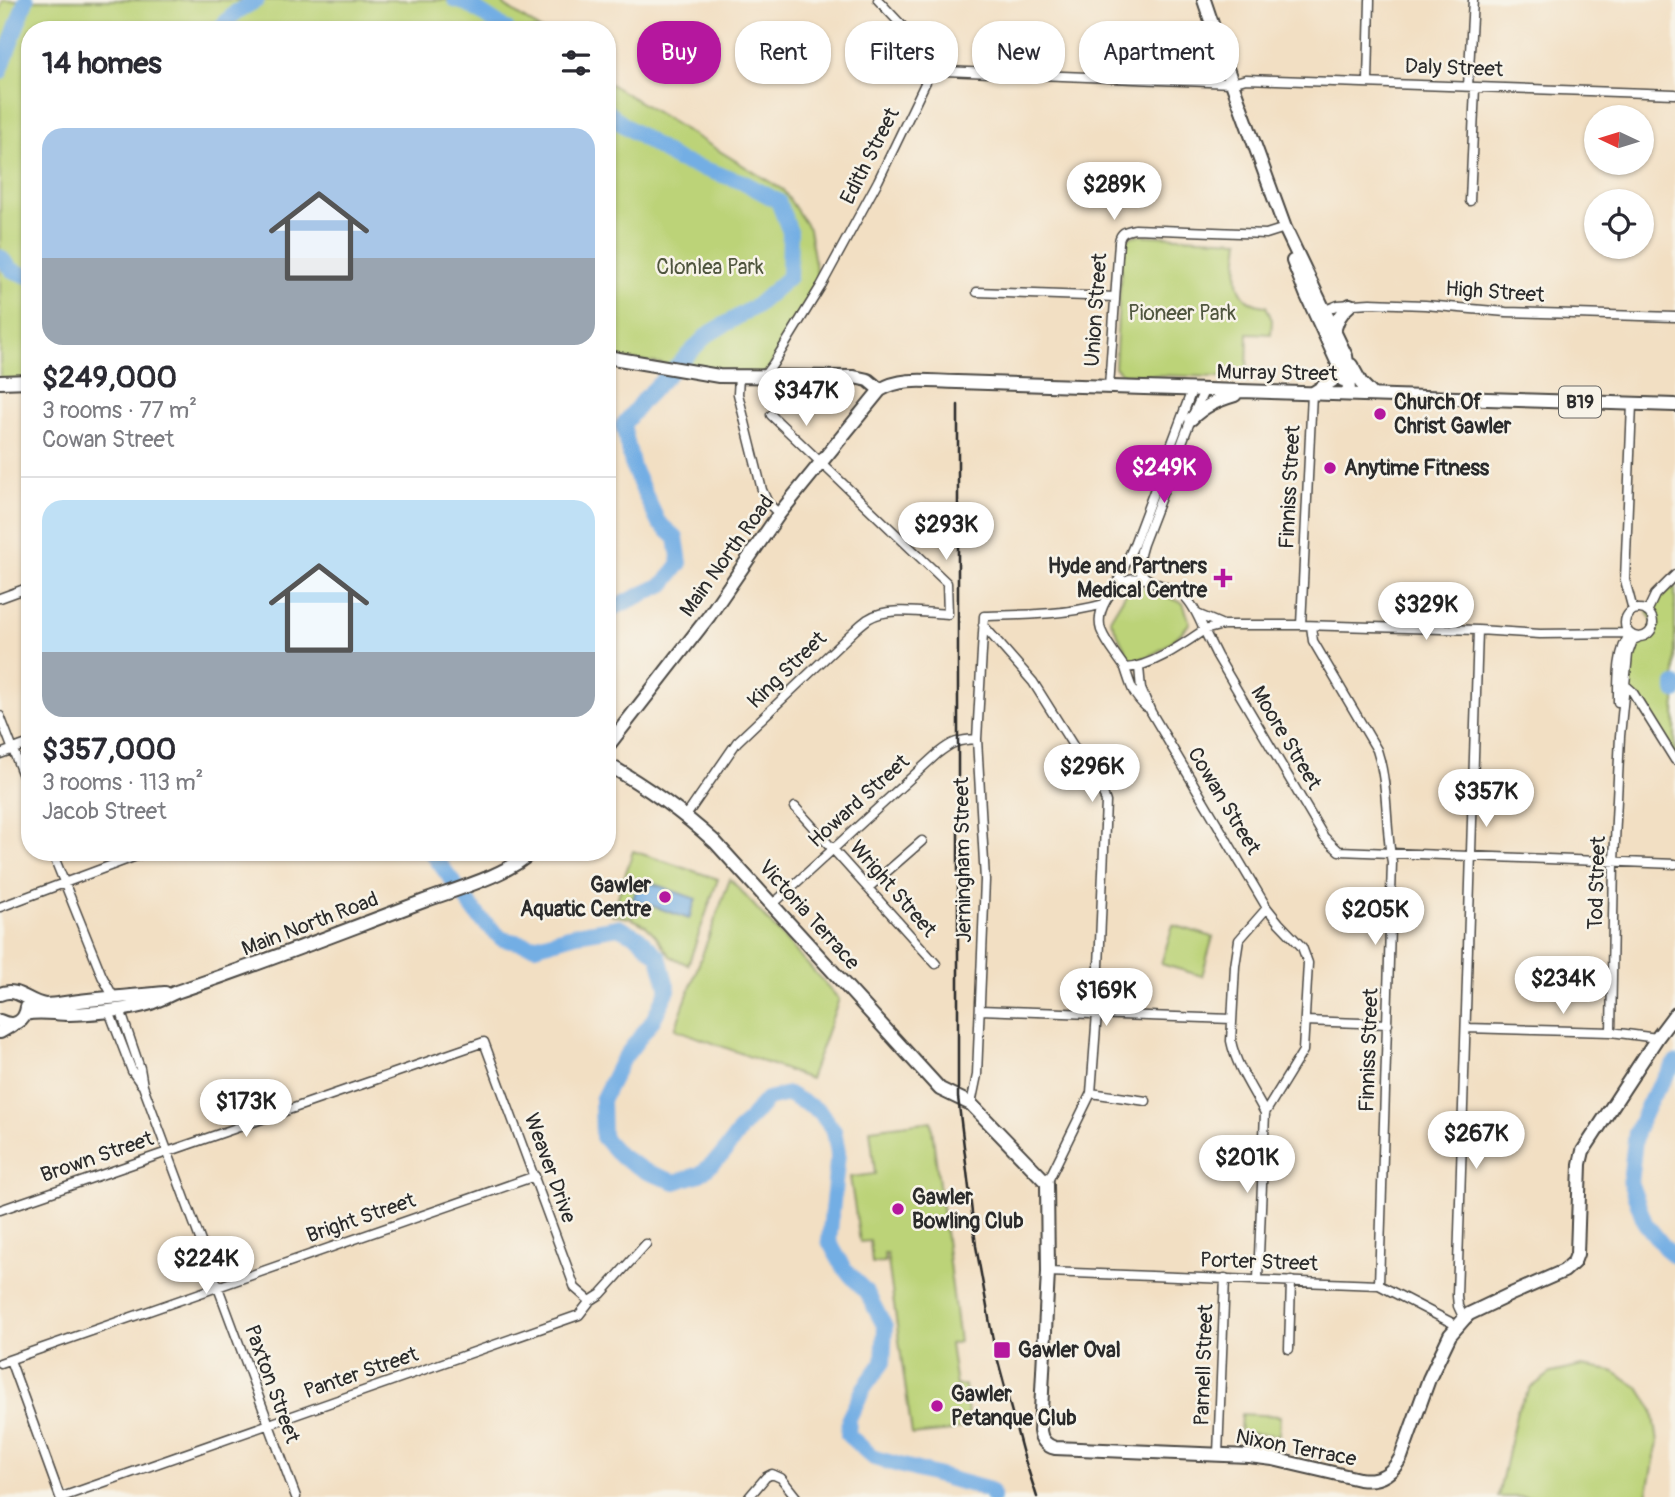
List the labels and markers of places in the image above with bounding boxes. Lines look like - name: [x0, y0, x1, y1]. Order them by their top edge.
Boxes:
- pin: $289K: [1065, 162, 1163, 222]
- pin: $347K: [757, 368, 855, 428]
- place label: Church Of Christ Gawler: [1394, 389, 1512, 440]
- marker: Church Of Christ Gawler: [1372, 406, 1388, 422]
- pin: $249K: [1115, 446, 1213, 505]
- place label: Anytime Fitness: [1344, 455, 1490, 482]
- marker: Anytime Fitness: [1322, 460, 1338, 476]
- pin: $293K: [897, 503, 995, 562]
- place label: Hyde and Partners Medical Centre: [1048, 553, 1208, 604]
- marker: Hyde and Partners Medical Centre: [1213, 568, 1233, 588]
- pin: $329K: [1377, 582, 1475, 642]
- pin: $296K: [1043, 744, 1141, 804]
- pin: $357K: [1437, 770, 1535, 829]
- place label: Gawler Aquatic Centre: [520, 872, 652, 923]
- pin: $205K: [1326, 888, 1424, 947]
- marker: Gawler Aquatic Centre: [657, 889, 673, 905]
- pin: $234K: [1514, 956, 1612, 1016]
- pin: $169K: [1057, 968, 1155, 1028]
- pin: $173K: [197, 1080, 295, 1139]
- pin: $267K: [1427, 1112, 1525, 1171]
- pin: $201K: [1198, 1136, 1296, 1195]
- place label: Gawler Bowling Club: [912, 1184, 1024, 1235]
- marker: Gawler Bowling Club: [890, 1201, 906, 1217]
- pin: $224K: [157, 1236, 255, 1296]
- place label: Gawler Oval: [1018, 1337, 1121, 1364]
- marker: Gawler Oval: [992, 1340, 1012, 1360]
- place label: Gawler Petanque Club: [951, 1381, 1077, 1432]
- marker: Gawler Petanque Club: [929, 1398, 945, 1414]

